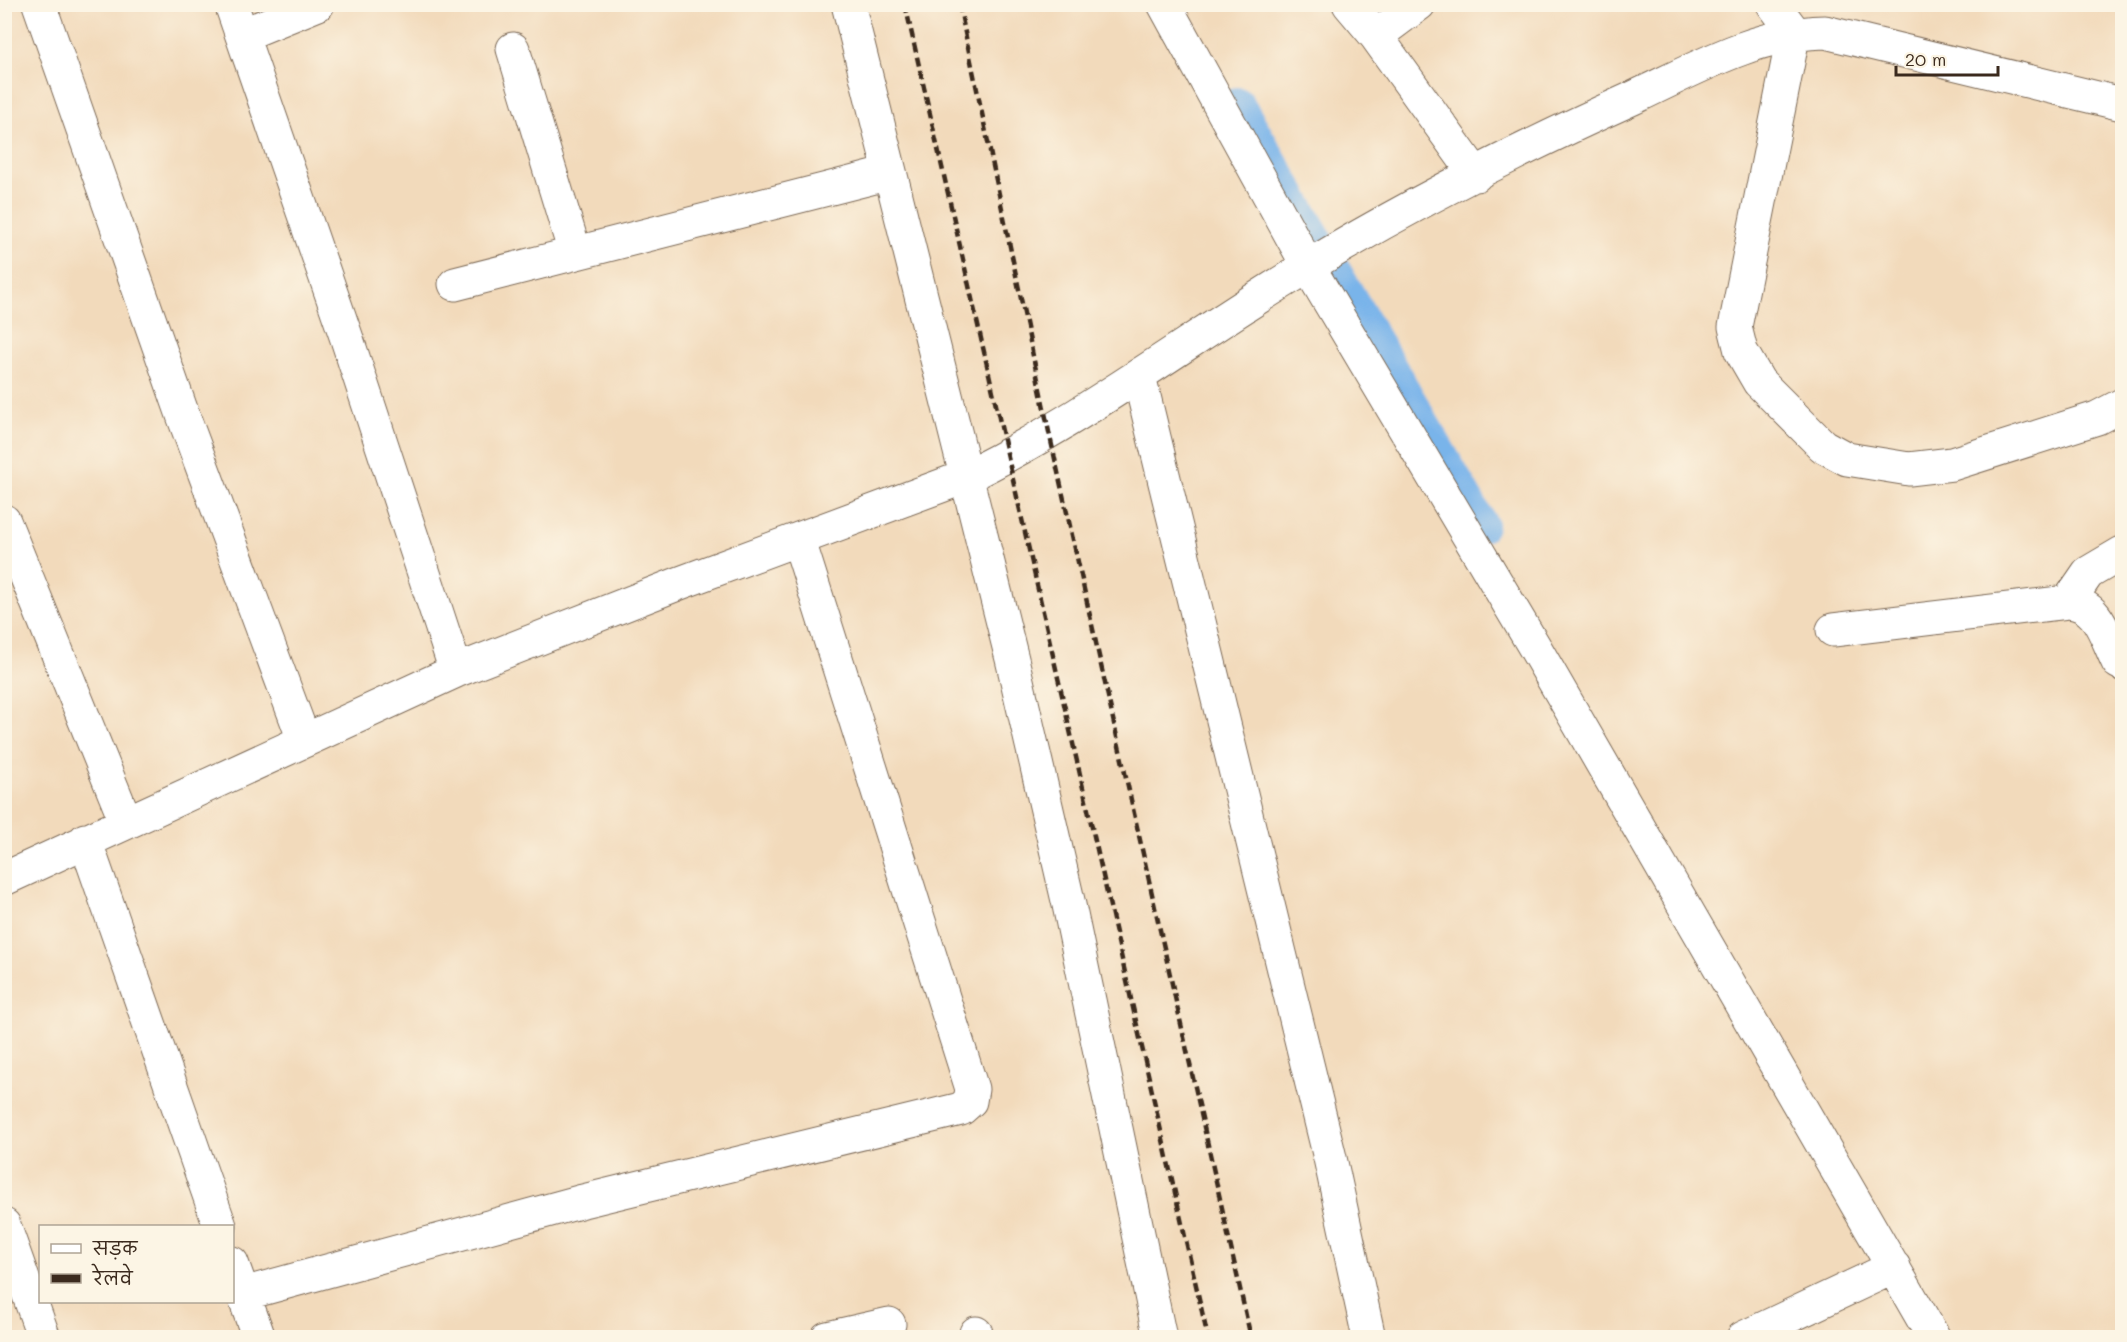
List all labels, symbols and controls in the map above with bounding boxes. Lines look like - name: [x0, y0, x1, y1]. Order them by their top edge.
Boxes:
- scale bar: [1896, 39, 1998, 77]
- text: 20 m: [1905, 47, 1946, 71]
- legend: [39, 1225, 234, 1303]
- text: सड़क: [92, 1236, 138, 1260]
- text: रेलवे: [91, 1263, 134, 1290]

